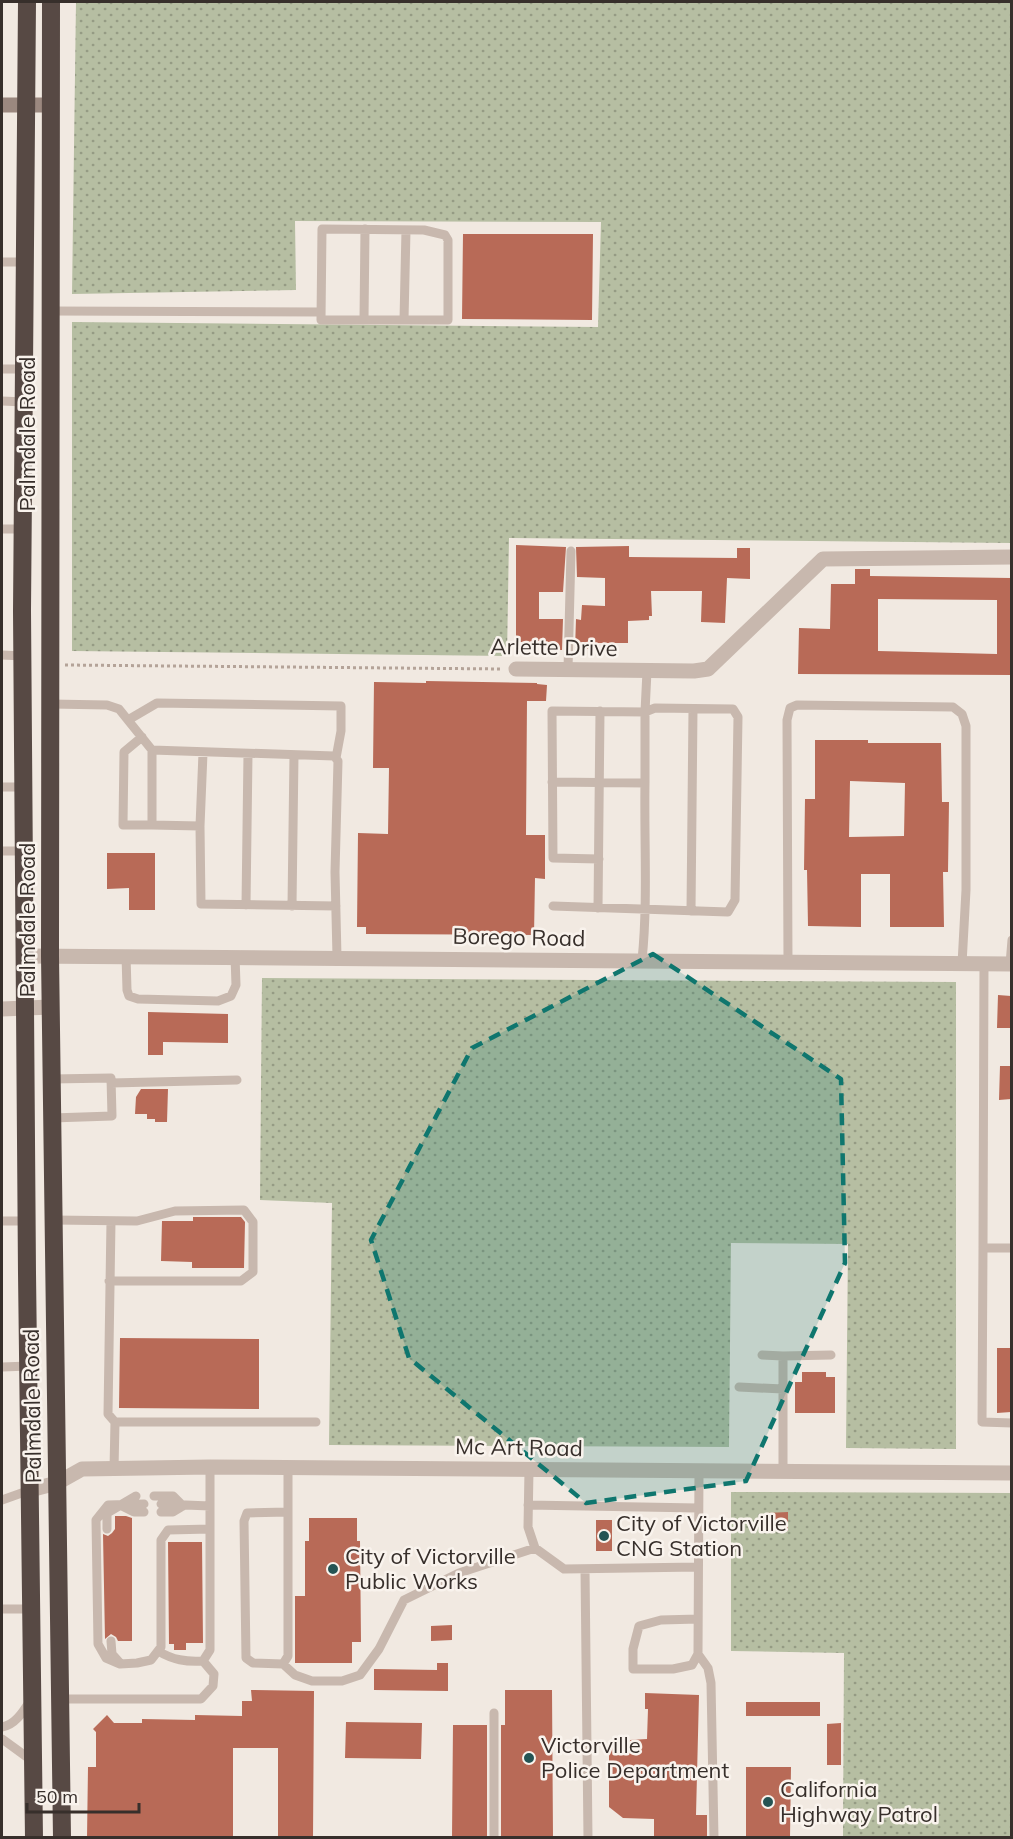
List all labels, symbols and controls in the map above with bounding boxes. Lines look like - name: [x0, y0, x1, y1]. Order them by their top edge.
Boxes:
- street label: Palmdale Road: [13, 357, 41, 511]
- street label: Arlette Drive: [490, 632, 618, 662]
- street label: Palmdale Road: [13, 843, 41, 997]
- street label: Borego Road: [452, 922, 586, 952]
- street label: Palmdale Road: [17, 1328, 47, 1484]
- street label: Mc Art Road: [455, 1432, 583, 1462]
- place label: City of Victorville CNG Station: [616, 1509, 787, 1562]
- marker: City of Victorville CNG Station: [597, 1529, 611, 1543]
- place label: City of Victorville Public Works: [345, 1542, 516, 1595]
- marker: City of Victorville Public Works: [326, 1562, 340, 1576]
- place label: Victorville Police Department: [541, 1731, 729, 1784]
- marker: Victorville Police Department: [522, 1751, 536, 1765]
- place label: California Highway Patrol: [780, 1775, 938, 1828]
- scale bar: [27, 1776, 140, 1814]
- text: 50 m: [36, 1785, 78, 1808]
- marker: California Highway Patrol: [761, 1795, 775, 1809]

